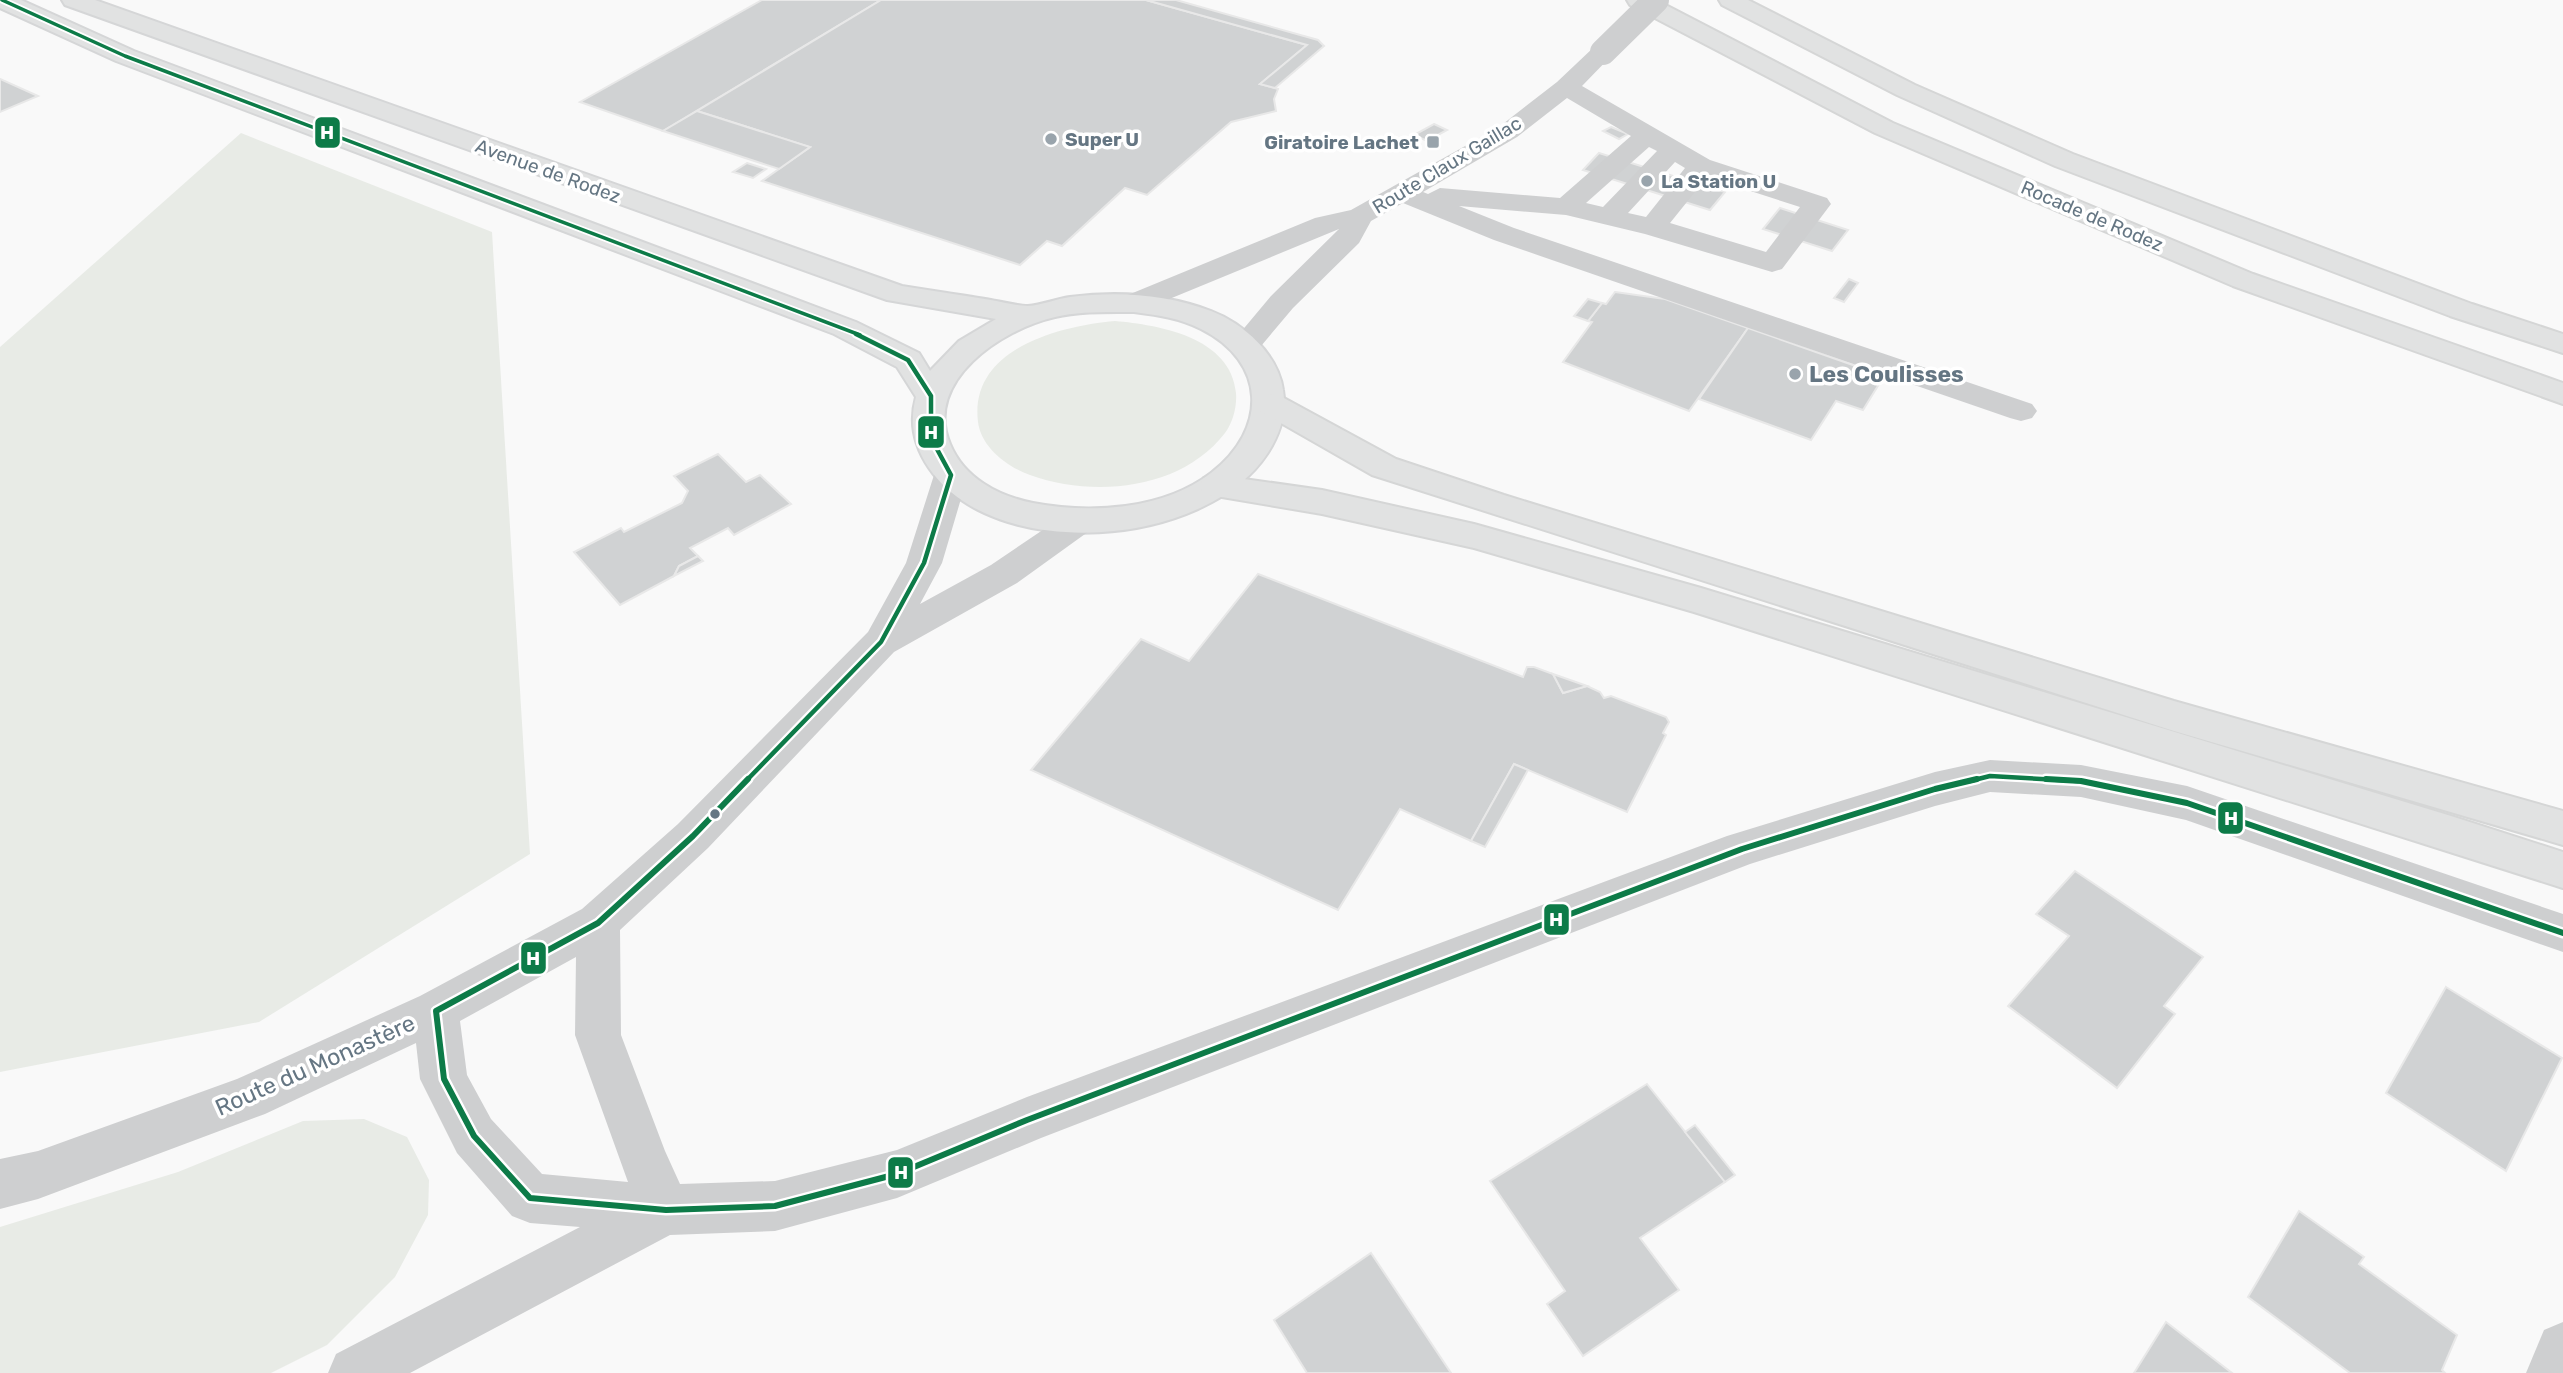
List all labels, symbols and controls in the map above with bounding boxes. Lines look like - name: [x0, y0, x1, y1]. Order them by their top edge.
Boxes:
- street label: Route Claux Gaillac: [1368, 111, 1526, 219]
- line badge: H: [314, 116, 341, 149]
- text: H: [320, 121, 334, 144]
- place label: Super U: [1065, 128, 1139, 151]
- marker: Super U: [1043, 131, 1059, 147]
- place label: Giratoire Lachet: [1264, 131, 1419, 154]
- street label: Avenue de Rodez: [472, 134, 624, 208]
- marker: Giratoire Lachet: [1425, 134, 1441, 150]
- place label: La Station U: [1661, 170, 1776, 193]
- marker: La Station U: [1639, 173, 1655, 189]
- street label: Rocade de Rodez: [2017, 176, 2167, 256]
- place label: Les Coulisses: [1809, 360, 1964, 388]
- marker: Les Coulisses: [1787, 366, 1803, 382]
- line badge: H: [917, 415, 945, 449]
- text: H: [924, 421, 938, 444]
- line badge: H: [2217, 801, 2244, 835]
- unlabelled marker: [708, 807, 722, 821]
- text: H: [2224, 807, 2238, 830]
- line badge: H: [1543, 903, 1570, 936]
- text: H: [1549, 908, 1563, 931]
- line badge: H: [520, 941, 547, 975]
- text: H: [526, 947, 540, 970]
- street label: Route du Monastère: [211, 1008, 419, 1122]
- line badge: H: [887, 1156, 914, 1189]
- text: H: [894, 1161, 908, 1184]

